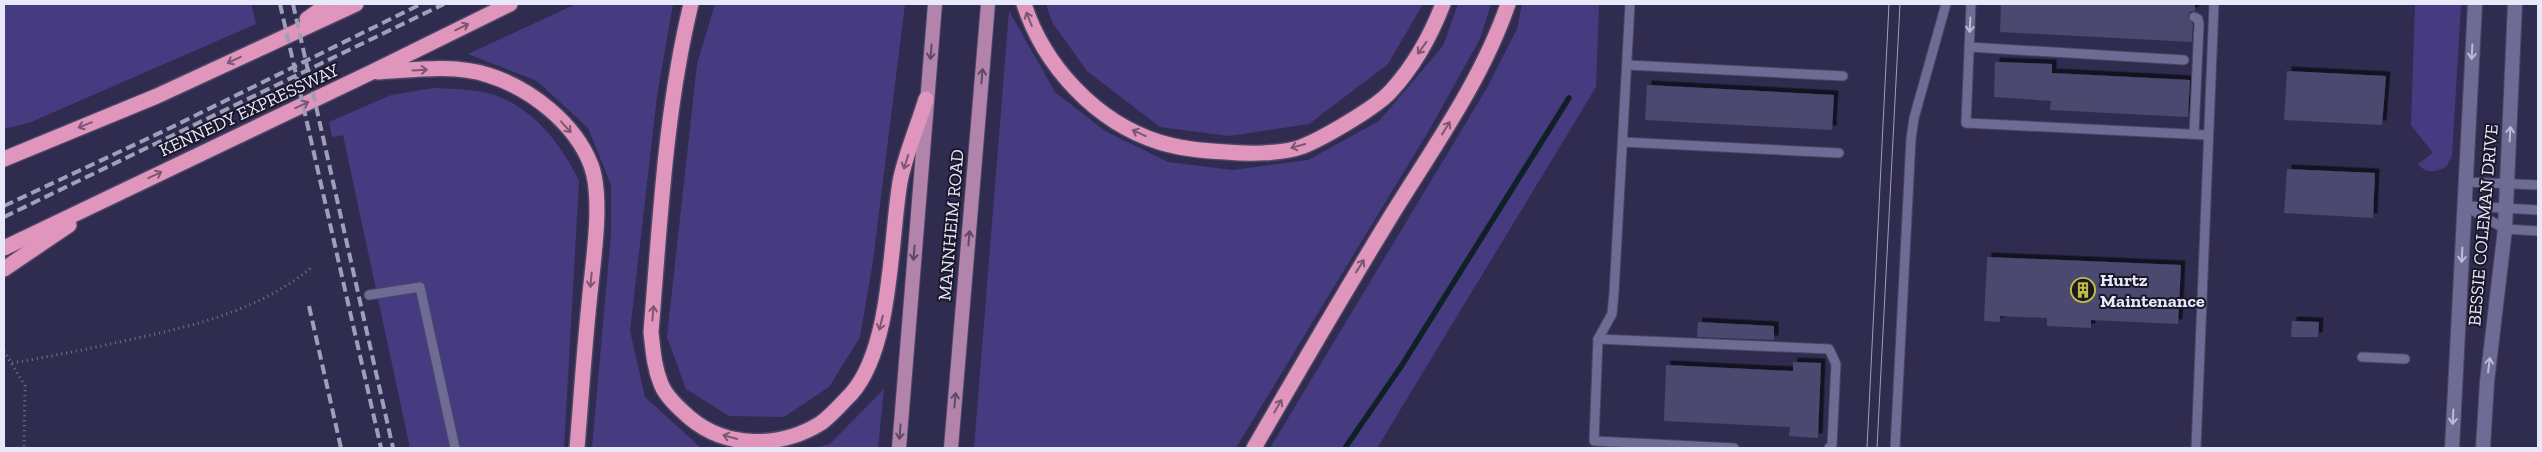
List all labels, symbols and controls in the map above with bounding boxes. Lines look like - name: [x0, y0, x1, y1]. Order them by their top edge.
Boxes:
- one-way arrow: [1024, 12, 1034, 27]
- one-way arrow: [1966, 17, 1975, 33]
- one-way arrow: [455, 22, 470, 32]
- one-way arrow: [1417, 41, 1428, 54]
- one-way arrow: [926, 43, 935, 59]
- one-way arrow: [2468, 44, 2477, 60]
- one-way arrow: [227, 56, 242, 66]
- street label: KENNEDY EXPRESSWAY: [156, 59, 342, 161]
- one-way arrow: [412, 65, 428, 74]
- one-way arrow: [977, 68, 987, 84]
- one-way arrow: [295, 100, 310, 110]
- one-way arrow: [560, 120, 572, 133]
- one-way arrow: [78, 121, 93, 131]
- one-way arrow: [1441, 121, 1451, 135]
- street label: BESSIE COLEMAN DRIVE: [2463, 123, 2503, 327]
- one-way arrow: [1132, 127, 1147, 137]
- one-way arrow: [2505, 127, 2514, 143]
- one-way arrow: [1290, 142, 1306, 151]
- street label: MANNHEIM ROAD: [933, 148, 969, 302]
- one-way arrow: [901, 154, 910, 170]
- one-way arrow: [148, 169, 163, 179]
- one-way arrow: [965, 230, 974, 246]
- one-way arrow: [910, 244, 919, 260]
- one-way arrow: [2457, 246, 2467, 262]
- one-way arrow: [1356, 259, 1366, 273]
- place label: Hurtz Maintenance: [2100, 269, 2205, 312]
- one-way arrow: [586, 272, 596, 288]
- building icon: Hurtz Maintenance: [2070, 277, 2096, 303]
- one-way arrow: [648, 305, 657, 321]
- one-way arrow: [876, 314, 885, 330]
- one-way arrow: [2484, 357, 2494, 373]
- one-way arrow: [950, 392, 960, 408]
- one-way arrow: [1274, 399, 1284, 414]
- one-way arrow: [2449, 409, 2458, 425]
- one-way arrow: [895, 424, 905, 440]
- one-way arrow: [722, 432, 738, 442]

